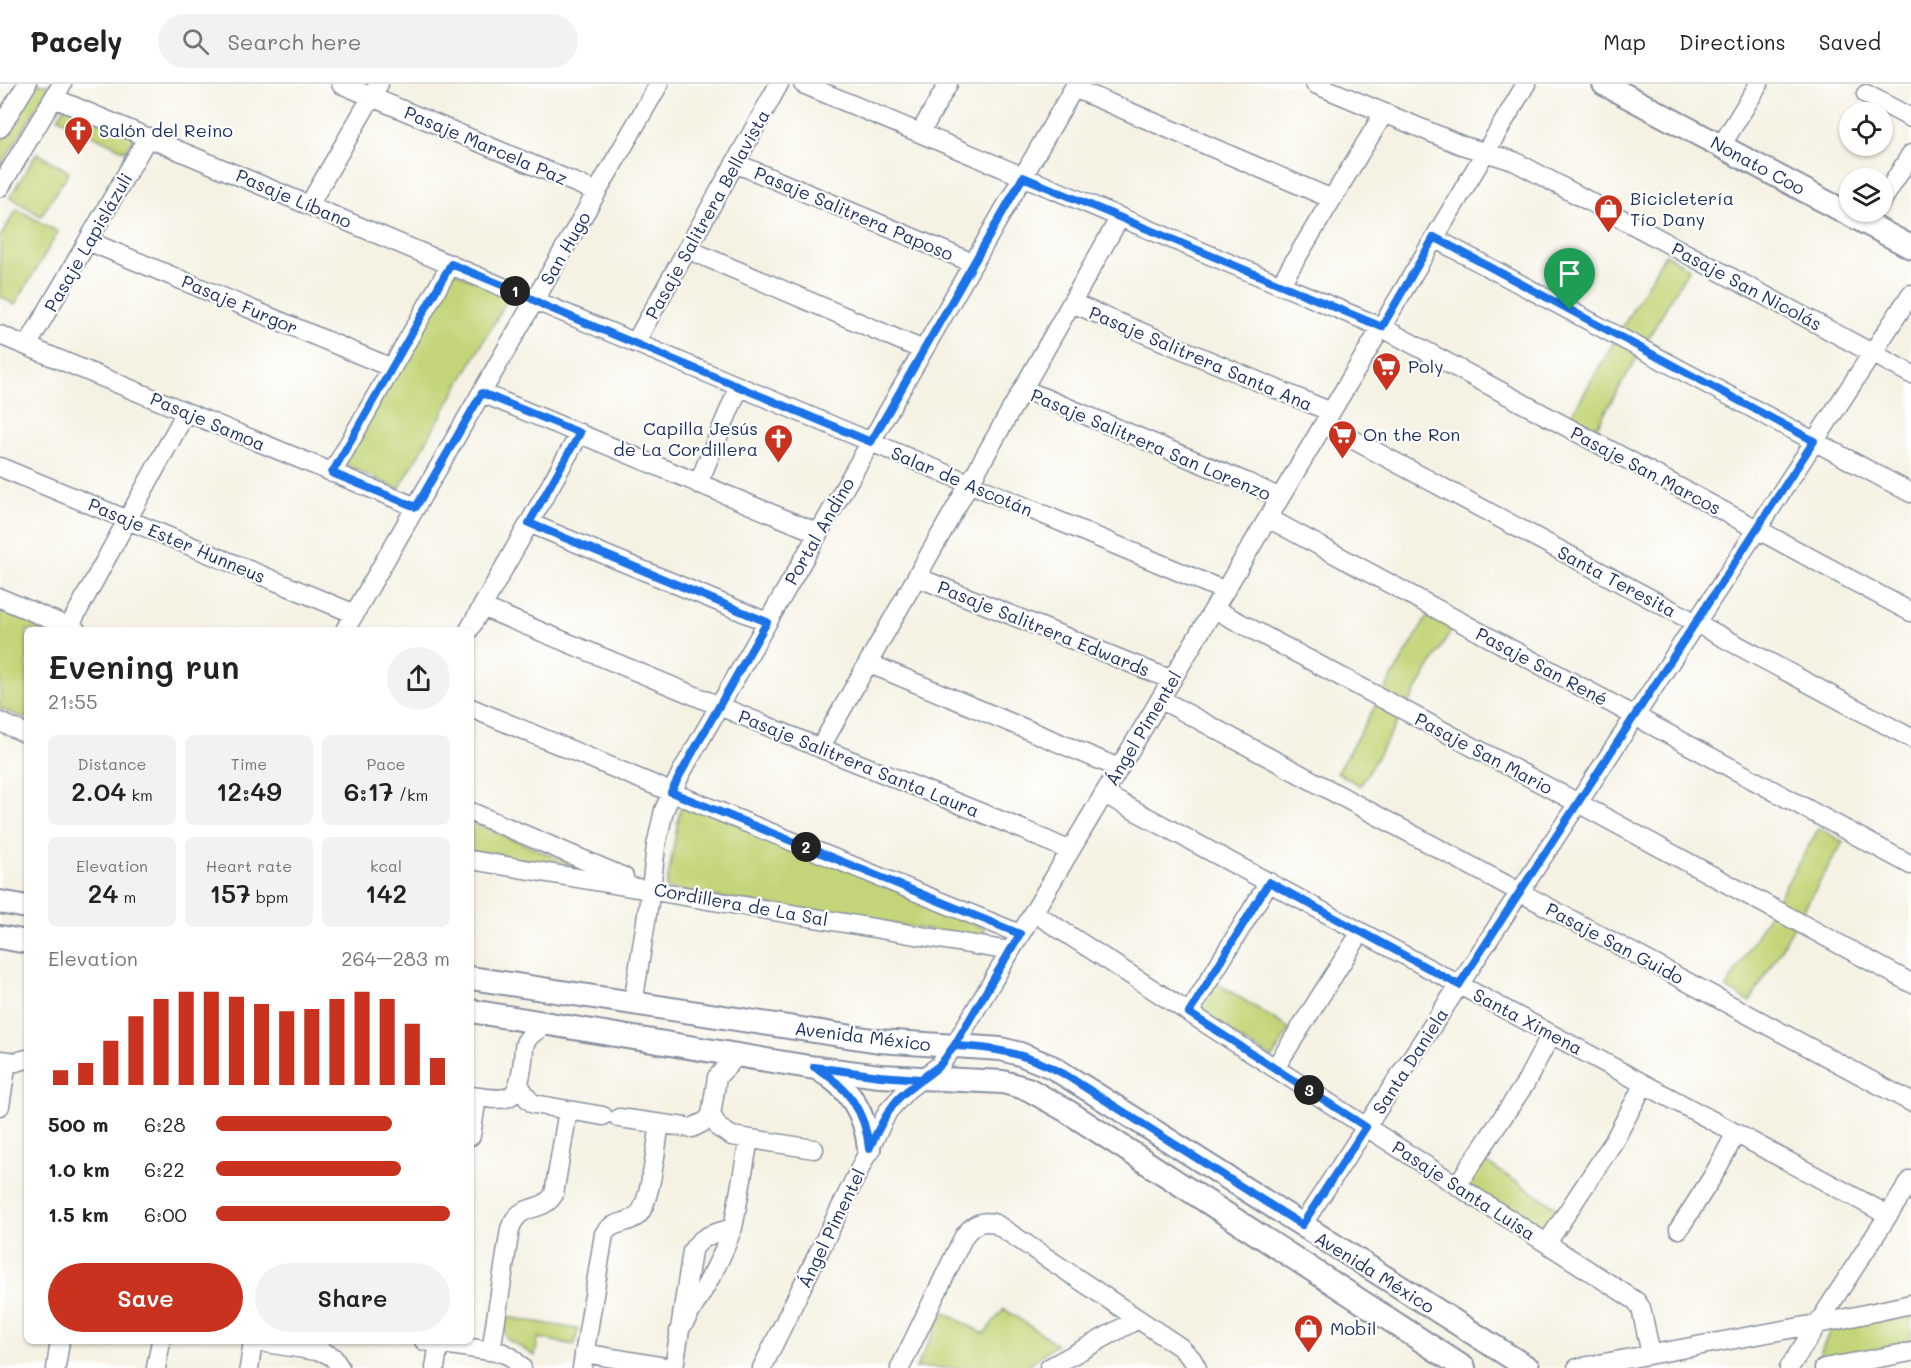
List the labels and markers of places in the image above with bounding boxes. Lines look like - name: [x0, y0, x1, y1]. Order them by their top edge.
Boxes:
- church icon: Salón del Reino: [62, 114, 94, 156]
- place label: Salón del Reino: [99, 118, 233, 142]
- place label: Bicicletería Tío Dany: [1630, 186, 1734, 231]
- shop icon: Bicicletería Tío Dany: [1593, 192, 1625, 234]
- pin: [1544, 248, 1595, 310]
- pin: 1: [500, 276, 530, 306]
- supermarket icon: Poly: [1371, 350, 1403, 392]
- place label: Poly: [1408, 354, 1444, 378]
- place label: Capilla Jesús de La Cordillera: [613, 416, 758, 461]
- supermarket icon: On the Ron: [1326, 418, 1358, 460]
- church icon: Capilla Jesús de La Cordillera: [763, 422, 795, 464]
- place label: On the Ron: [1363, 422, 1460, 446]
- pin: 2: [791, 832, 821, 862]
- pin: 3: [1294, 1075, 1324, 1105]
- shop icon: Mobil: [1293, 1312, 1325, 1354]
- place label: Mobil: [1330, 1316, 1377, 1340]

